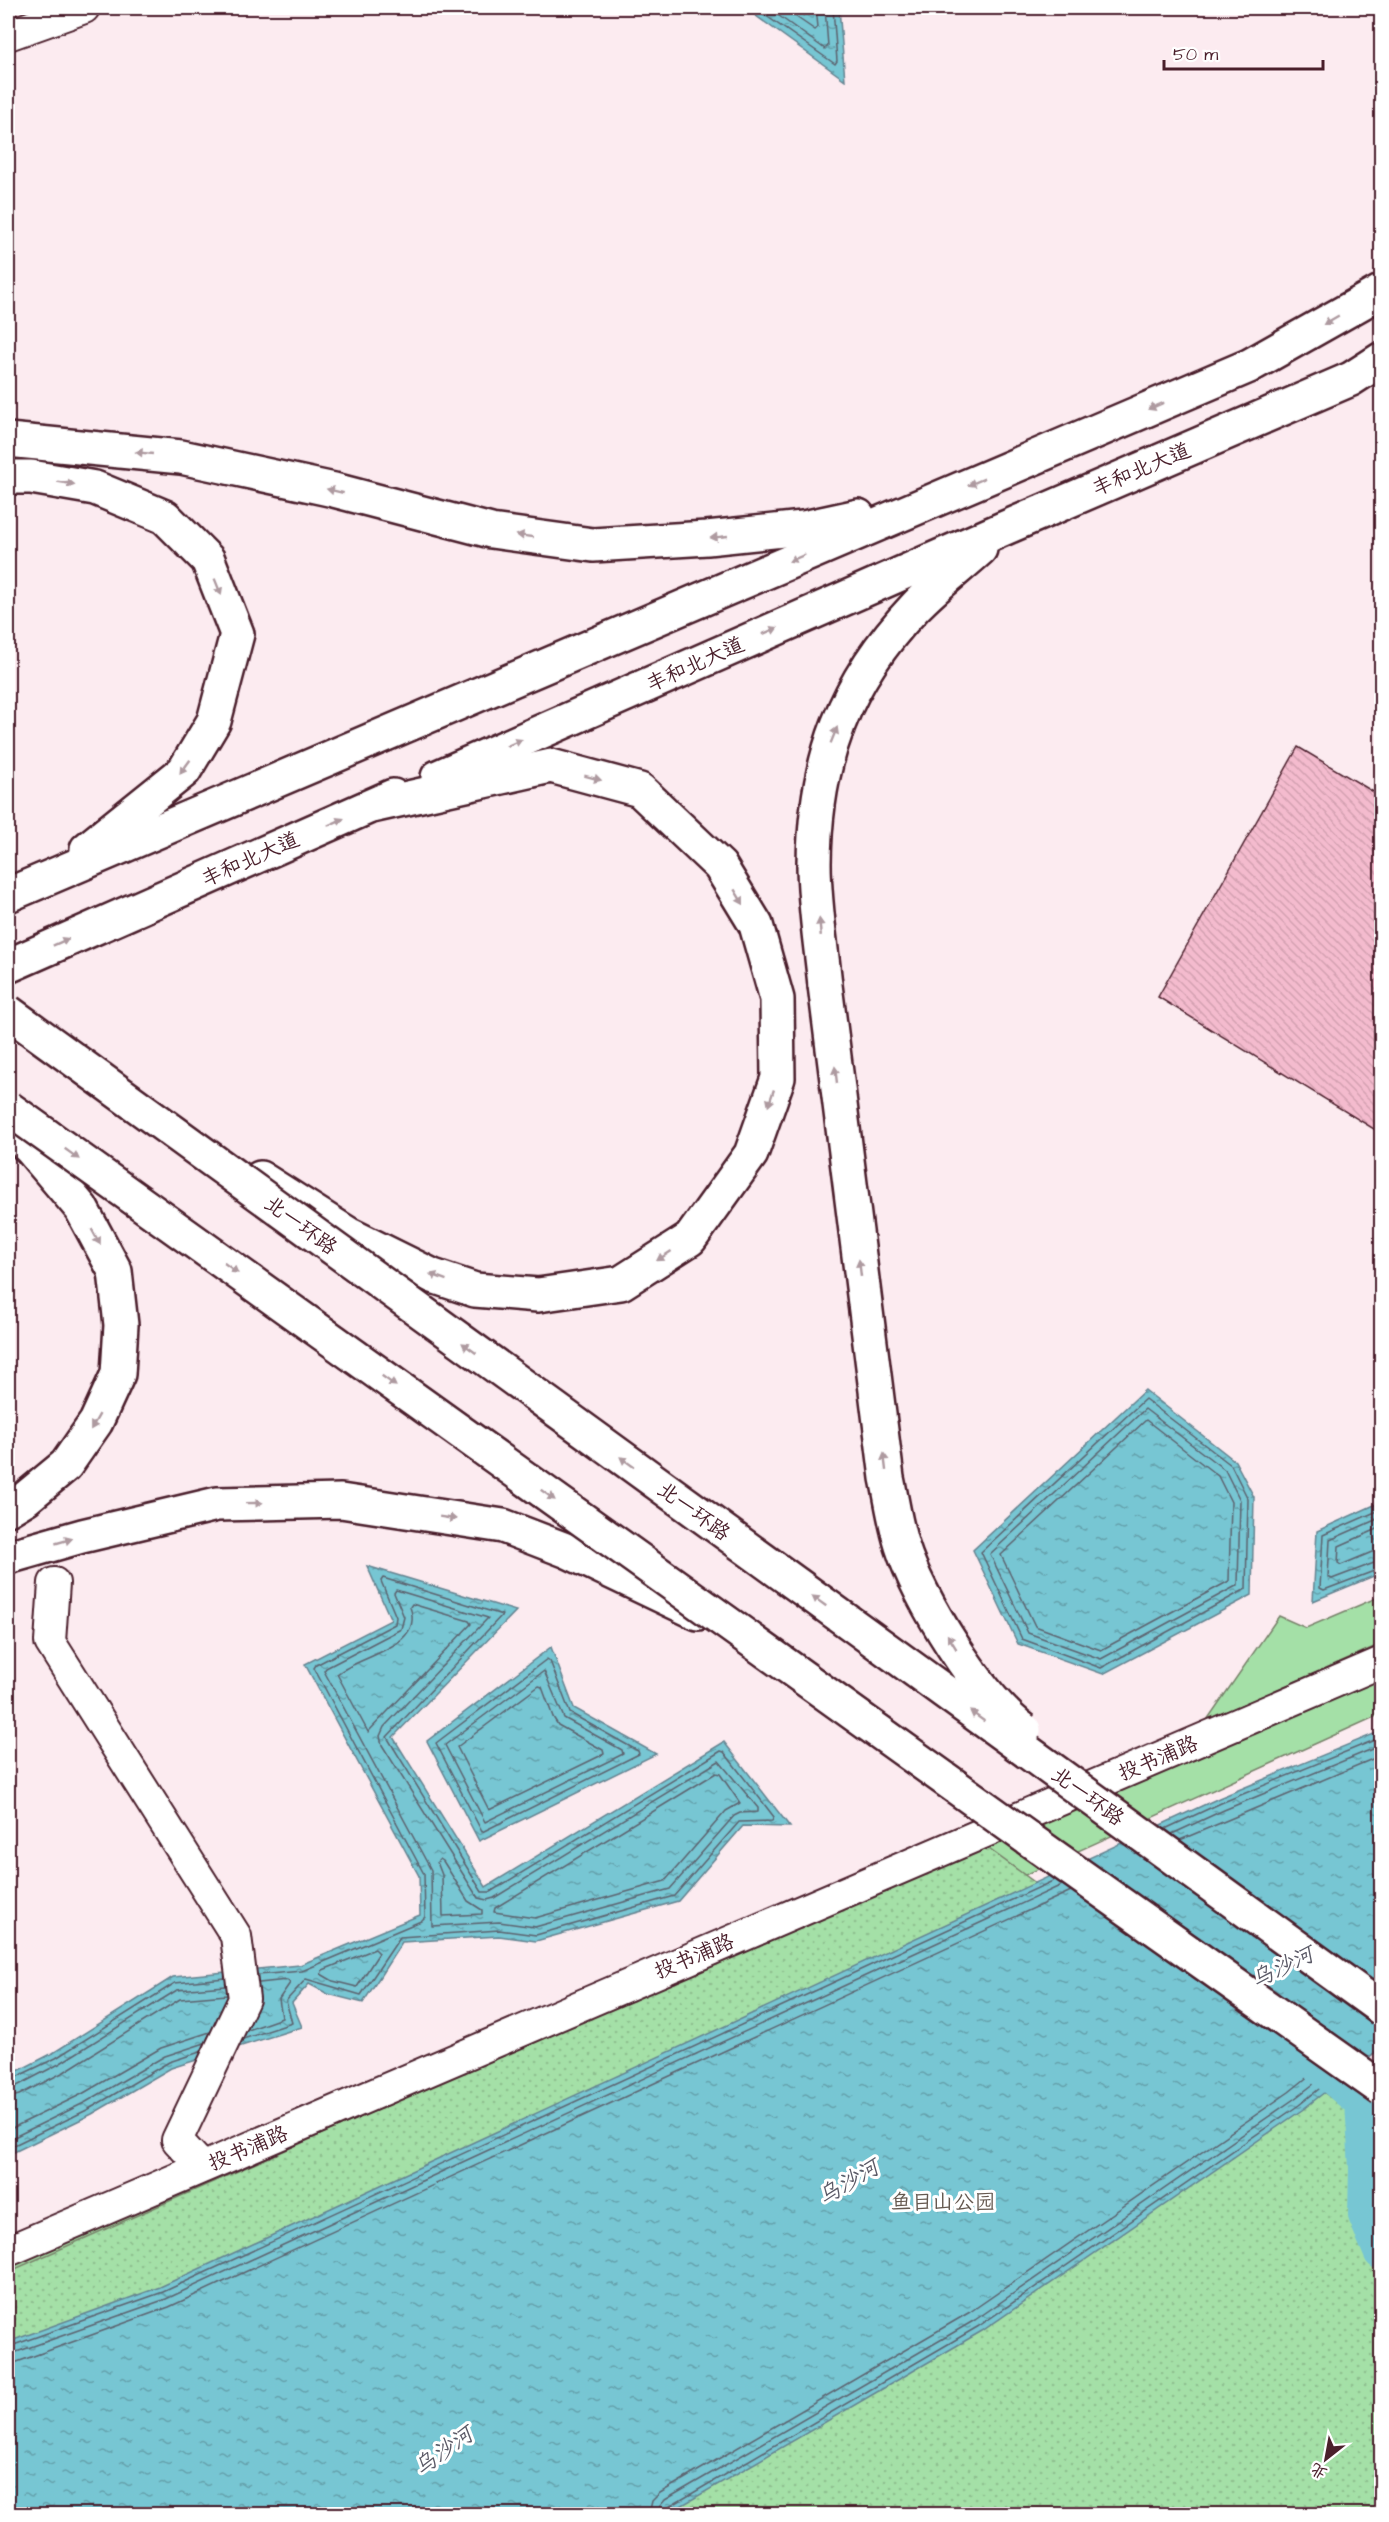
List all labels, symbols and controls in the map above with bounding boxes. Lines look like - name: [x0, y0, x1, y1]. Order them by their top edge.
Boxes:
- scale bar: [1164, 33, 1323, 71]
- text: 50 m: [1173, 42, 1218, 67]
- one-way arrow: [1322, 315, 1339, 325]
- one-way arrow: [1146, 401, 1164, 411]
- street label: 丰和北大道: [1087, 436, 1195, 503]
- one-way arrow: [135, 448, 154, 458]
- one-way arrow: [967, 477, 985, 487]
- one-way arrow: [56, 479, 75, 488]
- one-way arrow: [326, 485, 345, 495]
- one-way arrow: [515, 531, 534, 540]
- one-way arrow: [709, 532, 728, 542]
- one-way arrow: [788, 554, 806, 563]
- one-way arrow: [213, 578, 223, 596]
- one-way arrow: [761, 626, 779, 636]
- street label: 丰和北大道: [641, 630, 749, 699]
- one-way arrow: [830, 726, 839, 744]
- one-way arrow: [506, 738, 524, 748]
- one-way arrow: [179, 758, 191, 774]
- one-way arrow: [584, 773, 602, 783]
- one-way arrow: [327, 817, 344, 826]
- street label: 丰和北大道: [196, 825, 304, 894]
- one-way arrow: [733, 889, 744, 905]
- one-way arrow: [815, 918, 824, 937]
- one-way arrow: [52, 937, 70, 947]
- one-way arrow: [831, 1065, 841, 1084]
- one-way arrow: [765, 1089, 775, 1107]
- one-way arrow: [64, 1148, 80, 1160]
- street label: 北一环路: [258, 1189, 343, 1262]
- one-way arrow: [91, 1229, 101, 1246]
- one-way arrow: [656, 1250, 672, 1261]
- one-way arrow: [856, 1259, 865, 1278]
- one-way arrow: [222, 1262, 238, 1274]
- one-way arrow: [429, 1272, 447, 1282]
- one-way arrow: [462, 1342, 478, 1354]
- one-way arrow: [381, 1375, 397, 1387]
- one-way arrow: [90, 1414, 101, 1430]
- one-way arrow: [880, 1452, 890, 1471]
- one-way arrow: [620, 1456, 636, 1468]
- street label: 北一环路: [651, 1475, 736, 1548]
- one-way arrow: [539, 1489, 555, 1501]
- one-way arrow: [245, 1498, 264, 1507]
- one-way arrow: [438, 1513, 457, 1522]
- one-way arrow: [55, 1536, 73, 1545]
- one-way arrow: [812, 1596, 827, 1608]
- one-way arrow: [947, 1634, 958, 1650]
- one-way arrow: [969, 1710, 985, 1722]
- street label: 投书浦路: [1114, 1729, 1203, 1788]
- street label: 北一环路: [1045, 1760, 1130, 1833]
- street label: 投书浦路: [650, 1927, 739, 1986]
- water label: 乌沙河: [1246, 1938, 1322, 1995]
- street label: 投书浦路: [204, 2119, 293, 2178]
- water label: 乌沙河: [812, 2151, 888, 2212]
- park label: 鱼目山公园: [891, 2188, 996, 2217]
- water label: 乌沙河: [408, 2418, 482, 2483]
- north arrow: [1296, 2429, 1356, 2489]
- text: 北: [1306, 2457, 1331, 2485]

